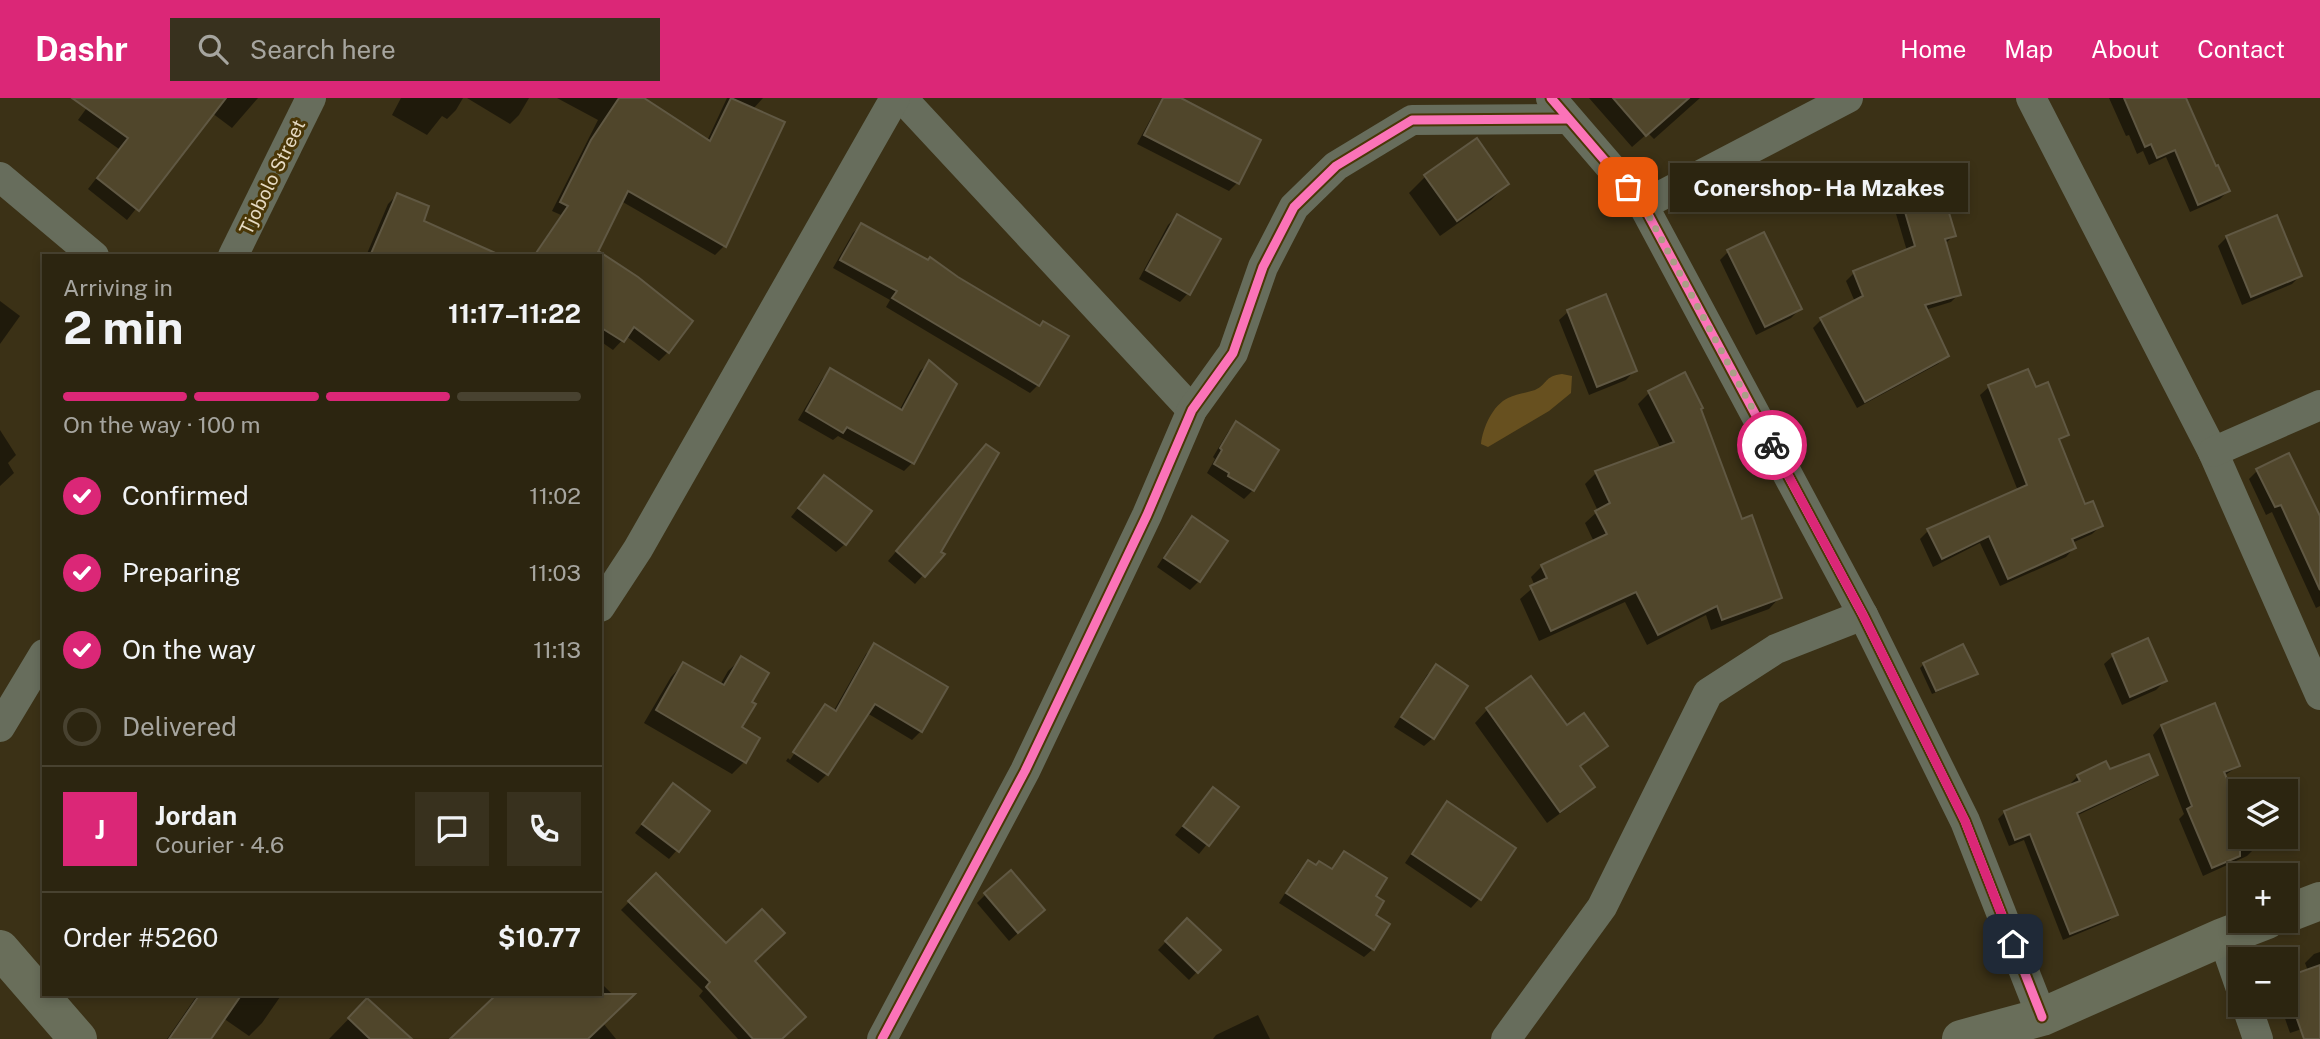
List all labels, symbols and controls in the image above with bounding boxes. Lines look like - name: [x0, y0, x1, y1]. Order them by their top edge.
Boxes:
- search box: [170, 18, 660, 81]
- text: Dashr: [35, 30, 128, 68]
- icon: search: [194, 30, 232, 68]
- text: Search here: [250, 34, 396, 65]
- text: Home: [1900, 35, 1966, 63]
- text: Map: [2004, 35, 2053, 63]
- text: About: [2091, 35, 2159, 63]
- text: Contact: [2197, 35, 2285, 63]
- street label: Tjobolo Street: [235, 116, 309, 238]
- pin: [1598, 157, 1658, 217]
- callout: Conershop- Ha Mzakes: [1670, 162, 1968, 212]
- icon: bag: [1609, 168, 1647, 206]
- text: Conershop- Ha Mzakes: [1693, 174, 1945, 201]
- text: Arriving in: [63, 274, 173, 301]
- text: 11:17–11:22: [448, 298, 581, 329]
- text: 2 min: [63, 300, 183, 354]
- courier: [1737, 410, 1807, 480]
- text: On the way · 100 m: [63, 411, 260, 438]
- icon: bike: [1753, 426, 1791, 464]
- icon: check: [63, 477, 101, 515]
- text: Confirmed: [122, 480, 249, 511]
- text: 11:02: [529, 482, 581, 509]
- icon: check: [63, 554, 101, 592]
- text: Preparing: [122, 557, 241, 588]
- text: 11:03: [529, 559, 581, 586]
- icon: check: [63, 631, 101, 669]
- text: On the way: [122, 634, 256, 665]
- text: 11:13: [533, 636, 581, 663]
- text: Delivered: [122, 711, 237, 742]
- map controls: [2228, 779, 2298, 1017]
- button: layers: [2228, 779, 2298, 849]
- button: chat: [415, 792, 489, 866]
- button: phone: [507, 792, 581, 866]
- text: Jordan: [155, 800, 237, 831]
- text: J: [95, 814, 105, 845]
- text: Courier · 4.6: [155, 831, 284, 858]
- button: +: [2228, 863, 2298, 933]
- pin: [1983, 914, 2043, 974]
- text: Order #5260: [63, 922, 218, 953]
- text: $10.77: [498, 922, 581, 953]
- icon: home: [1994, 925, 2032, 963]
- button: −: [2228, 947, 2298, 1017]

